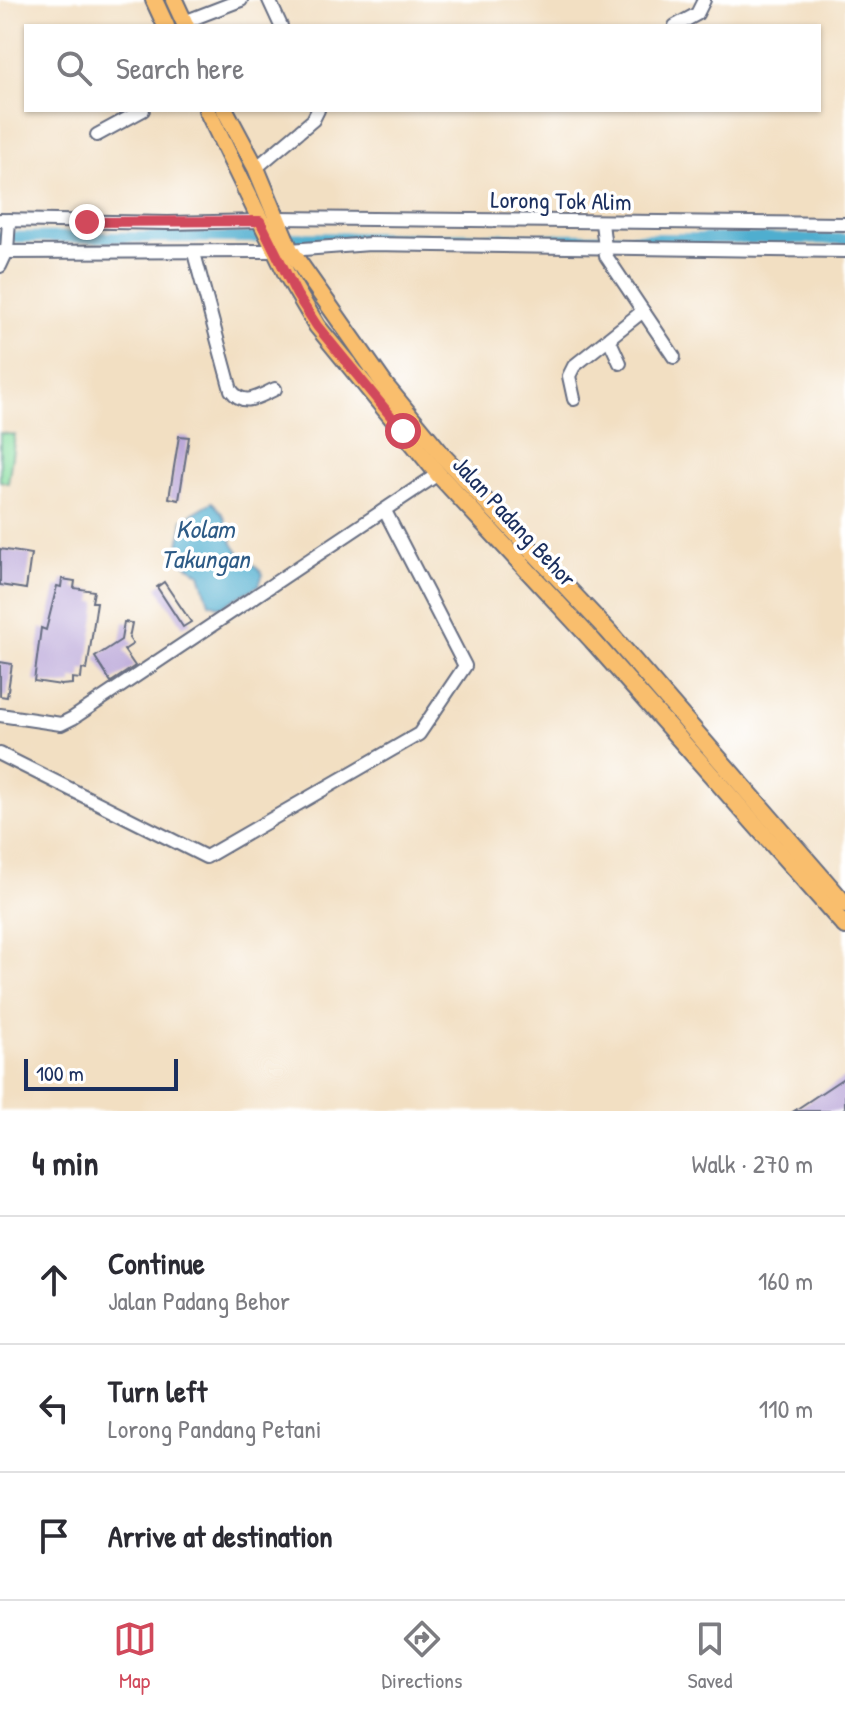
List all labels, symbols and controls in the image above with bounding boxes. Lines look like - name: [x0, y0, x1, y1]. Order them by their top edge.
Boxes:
- search box: [24, 24, 821, 112]
- icon: search: [52, 46, 96, 90]
- text: Search here: [116, 48, 244, 88]
- street label: Lorong Tok Alim: [490, 183, 632, 217]
- route end: [69, 204, 105, 240]
- route start: [385, 413, 421, 449]
- street label: Jalan Padang Behor: [446, 449, 584, 593]
- water label: Kolam Takungan: [161, 511, 252, 577]
- scale bar: [24, 1055, 178, 1091]
- text: 100 m: [36, 1058, 84, 1088]
- text: 4 min: [32, 1140, 99, 1186]
- text: Walk · 270 m: [692, 1146, 813, 1181]
- text: Continue: [108, 1243, 205, 1283]
- icon: ahead: [32, 1258, 76, 1302]
- text: 160 m: [758, 1263, 813, 1298]
- text: Jalan Padang Behor: [108, 1283, 290, 1318]
- text: Turn left: [108, 1371, 207, 1411]
- icon: left: [32, 1386, 76, 1430]
- text: 110 m: [759, 1391, 813, 1426]
- text: Lorong Pandang Petani: [108, 1411, 322, 1446]
- icon: arrive: [32, 1514, 76, 1558]
- text: Arrive at destination: [108, 1516, 333, 1556]
- tab: Map: [113, 1617, 157, 1695]
- tab: Directions: [382, 1617, 463, 1695]
- tab: Saved: [688, 1617, 732, 1695]

